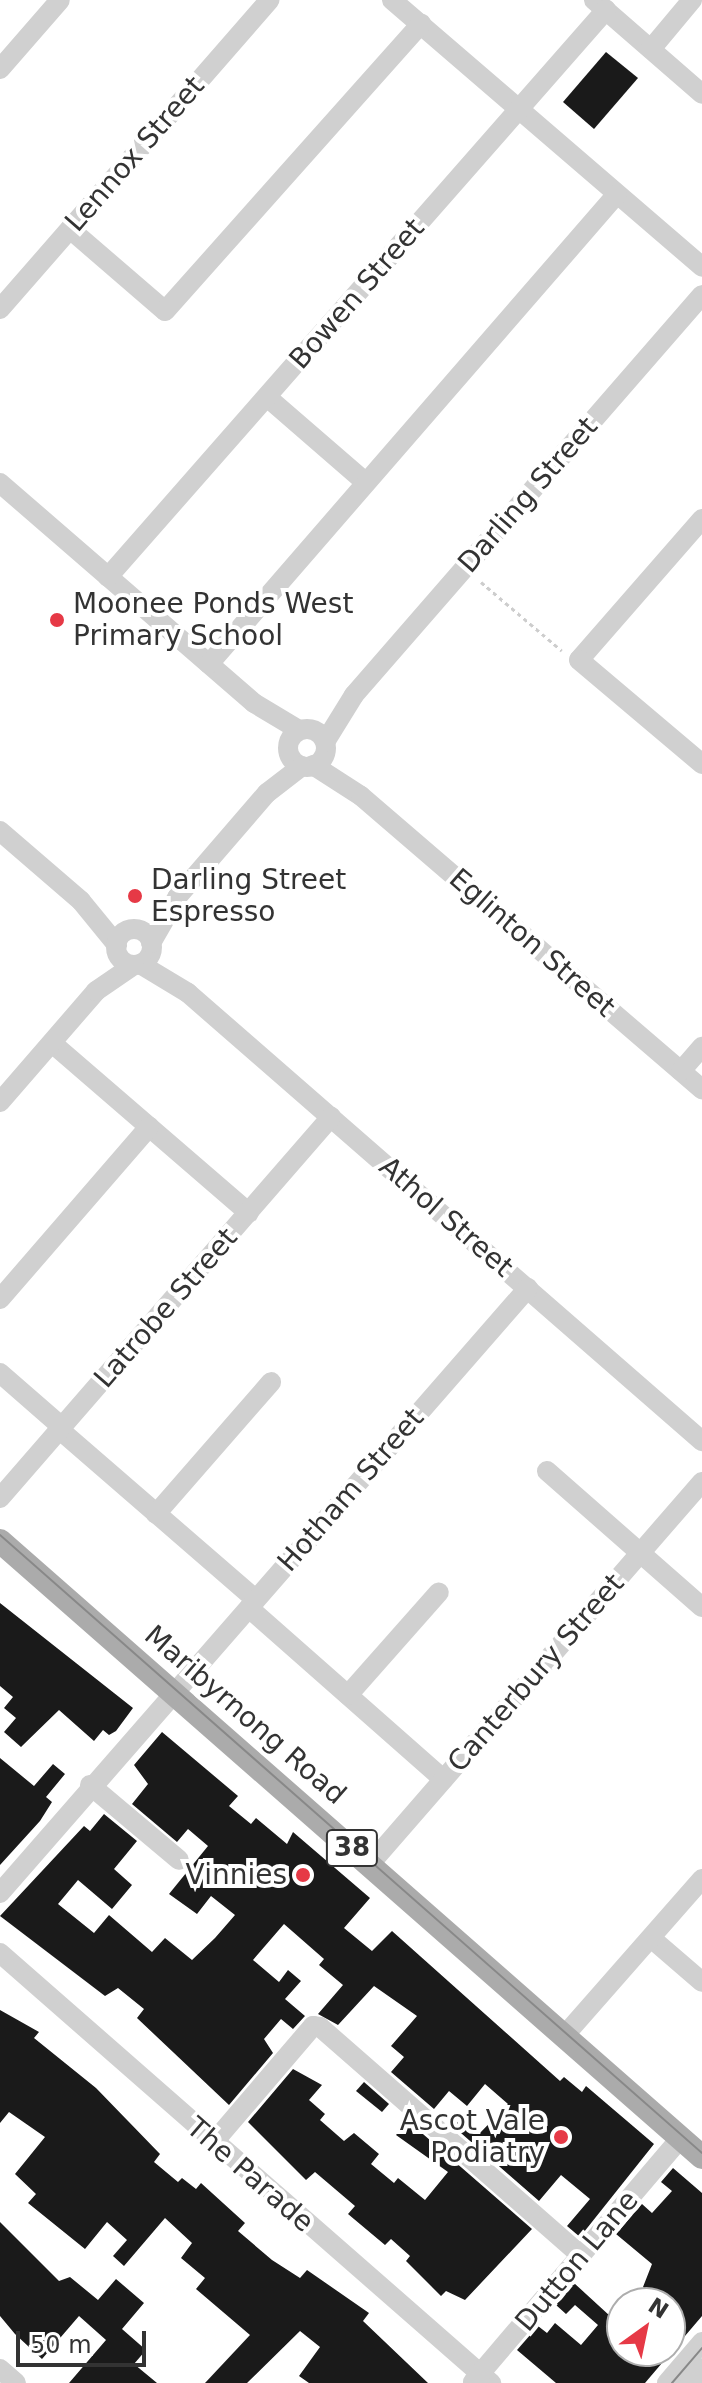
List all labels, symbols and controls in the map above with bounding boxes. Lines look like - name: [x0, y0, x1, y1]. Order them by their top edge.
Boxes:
- street label: Lennox Street: [58, 70, 212, 238]
- street label: Bowen Street: [283, 212, 431, 376]
- street label: Darling Street: [451, 410, 605, 580]
- place label: Moonee Ponds West Primary School: [73, 587, 353, 653]
- marker: Moonee Ponds West Primary School: [48, 611, 66, 629]
- street label: Eglinton Street: [442, 862, 622, 1024]
- place label: Darling Street Espresso: [151, 863, 346, 929]
- marker: Darling Street Espresso: [126, 887, 144, 905]
- street label: Athol Street: [372, 1150, 520, 1284]
- street label: Latrobe Street: [87, 1221, 245, 1395]
- street label: Hotham Street: [271, 1401, 431, 1579]
- street label: Canterbury Street: [441, 1567, 631, 1779]
- street label: Maribyrnong Road: [138, 1619, 352, 1811]
- road number: 38: [324, 1826, 380, 1870]
- place label: Vinnies: [186, 1858, 287, 1892]
- marker: Vinnies: [294, 1866, 312, 1884]
- place label: Ascot Vale Podiatry: [400, 2104, 545, 2170]
- street label: The Parade: [180, 2111, 320, 2239]
- marker: Ascot Vale Podiatry: [552, 2128, 570, 2146]
- street label: Dutton Lane: [509, 2184, 645, 2338]
- north arrow: [606, 2287, 686, 2367]
- text: N: [644, 2293, 673, 2324]
- scale bar: [20, 2315, 150, 2365]
- text: 50 m: [30, 2331, 92, 2359]

